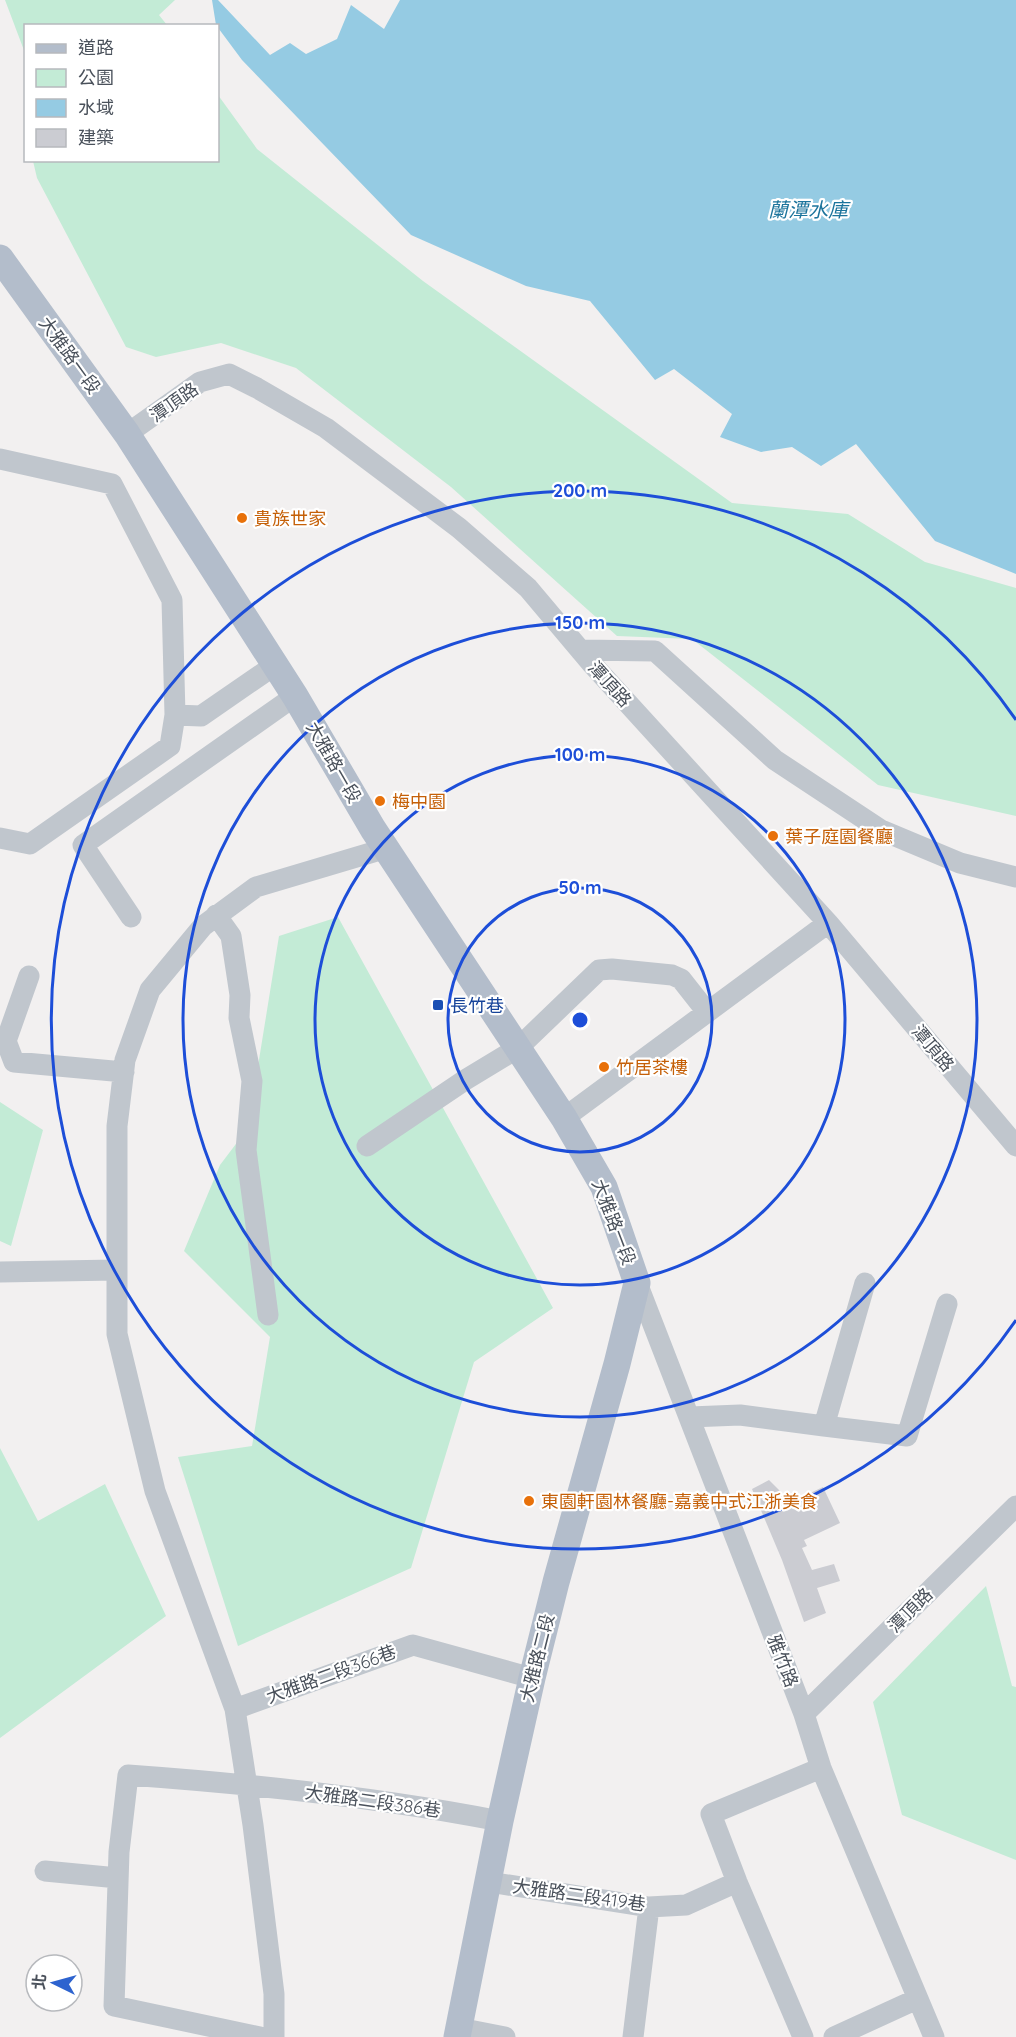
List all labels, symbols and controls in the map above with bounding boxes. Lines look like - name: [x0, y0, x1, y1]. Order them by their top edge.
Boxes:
- legend: [24, 24, 219, 162]
- text: 道路: [78, 36, 114, 59]
- text: 公園: [78, 66, 114, 89]
- text: 水域: [78, 96, 114, 119]
- text: 建築: [78, 126, 114, 149]
- water label: 蘭潭水庫: [768, 197, 851, 222]
- street label: 大雅路一段: [34, 312, 106, 398]
- street label: 潭頂路: [145, 377, 203, 427]
- text: 200 m: [553, 479, 607, 502]
- place label: 貴族世家: [254, 507, 326, 530]
- marker: 貴族世家: [235, 511, 249, 525]
- text: 150 m: [555, 611, 605, 634]
- street label: 潭頂路: [583, 656, 637, 712]
- street label: 大雅路一段: [302, 717, 366, 807]
- text: 100 m: [555, 743, 605, 766]
- place label: 梅中園: [392, 790, 446, 813]
- marker: 梅中園: [373, 794, 387, 808]
- place label: 葉子庭園餐廳: [785, 825, 893, 848]
- marker: 葉子庭園餐廳: [766, 829, 780, 843]
- text: 50 m: [558, 876, 602, 899]
- place label: 長竹巷: [450, 994, 504, 1017]
- marker: 長竹巷: [431, 998, 445, 1012]
- centre of rings: [570, 1010, 590, 1030]
- street label: 潭頂路: [907, 1020, 959, 1076]
- place label: 竹居茶樓: [616, 1056, 688, 1079]
- marker: 竹居茶樓: [597, 1060, 611, 1074]
- street label: 大雅路一段: [587, 1176, 641, 1268]
- place label: 東園軒園林餐廳-嘉義中式江浙美食: [541, 1490, 818, 1513]
- marker: 東園軒園林餐廳-嘉義中式江浙美食: [522, 1494, 536, 1508]
- street label: 潭頂路: [883, 1583, 937, 1637]
- street label: 大雅路二段: [515, 1612, 559, 1704]
- street label: 雅竹路: [763, 1632, 803, 1690]
- street label: 大雅路二段366巷: [263, 1640, 399, 1708]
- street label: 大雅路二段386巷: [304, 1780, 442, 1822]
- street label: 大雅路二段419巷: [511, 1874, 647, 1916]
- north arrow: [24, 1953, 84, 2013]
- text: 北: [28, 1973, 50, 1991]

